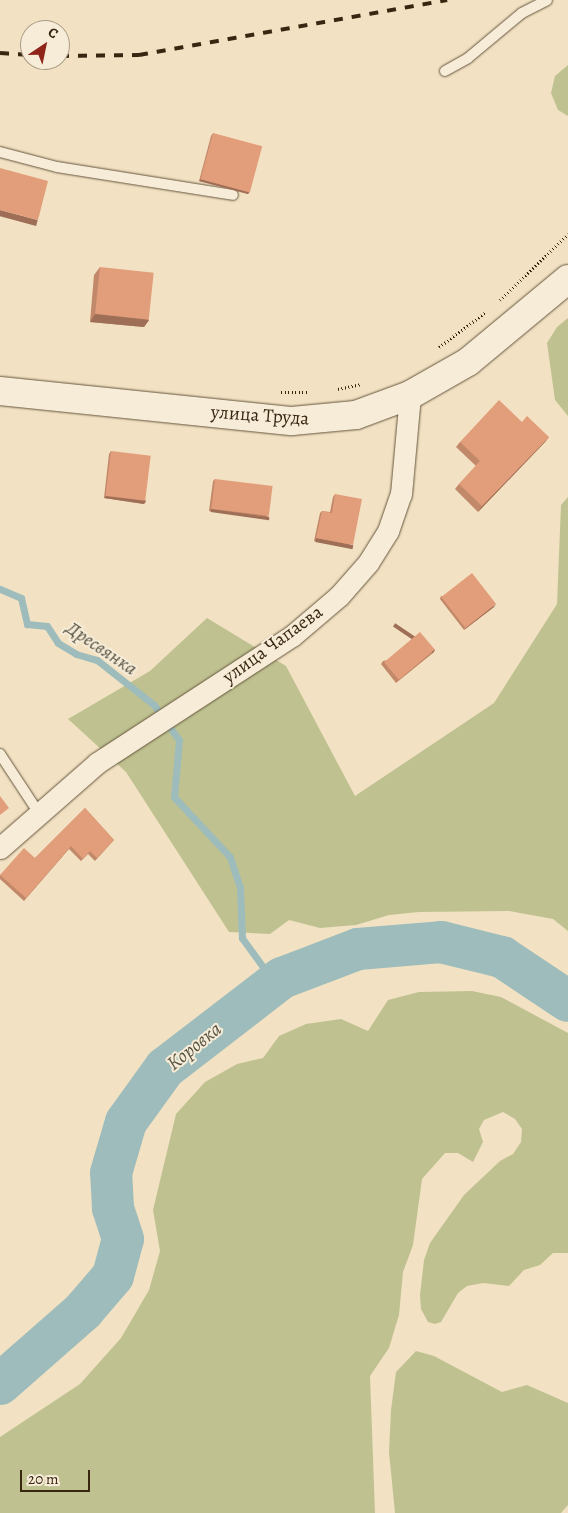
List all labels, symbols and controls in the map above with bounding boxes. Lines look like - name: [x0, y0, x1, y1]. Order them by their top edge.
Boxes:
- north arrow: [20, 20, 70, 70]
- text: С: [44, 23, 62, 43]
- street label: улица Труда: [210, 401, 310, 431]
- street label: улица Чапаева: [219, 601, 327, 689]
- water label: Дресвянка: [62, 616, 142, 680]
- water label: Коровка: [162, 1017, 226, 1075]
- scale bar: [22, 1460, 92, 1492]
- text: 20 m: [28, 1469, 59, 1489]

